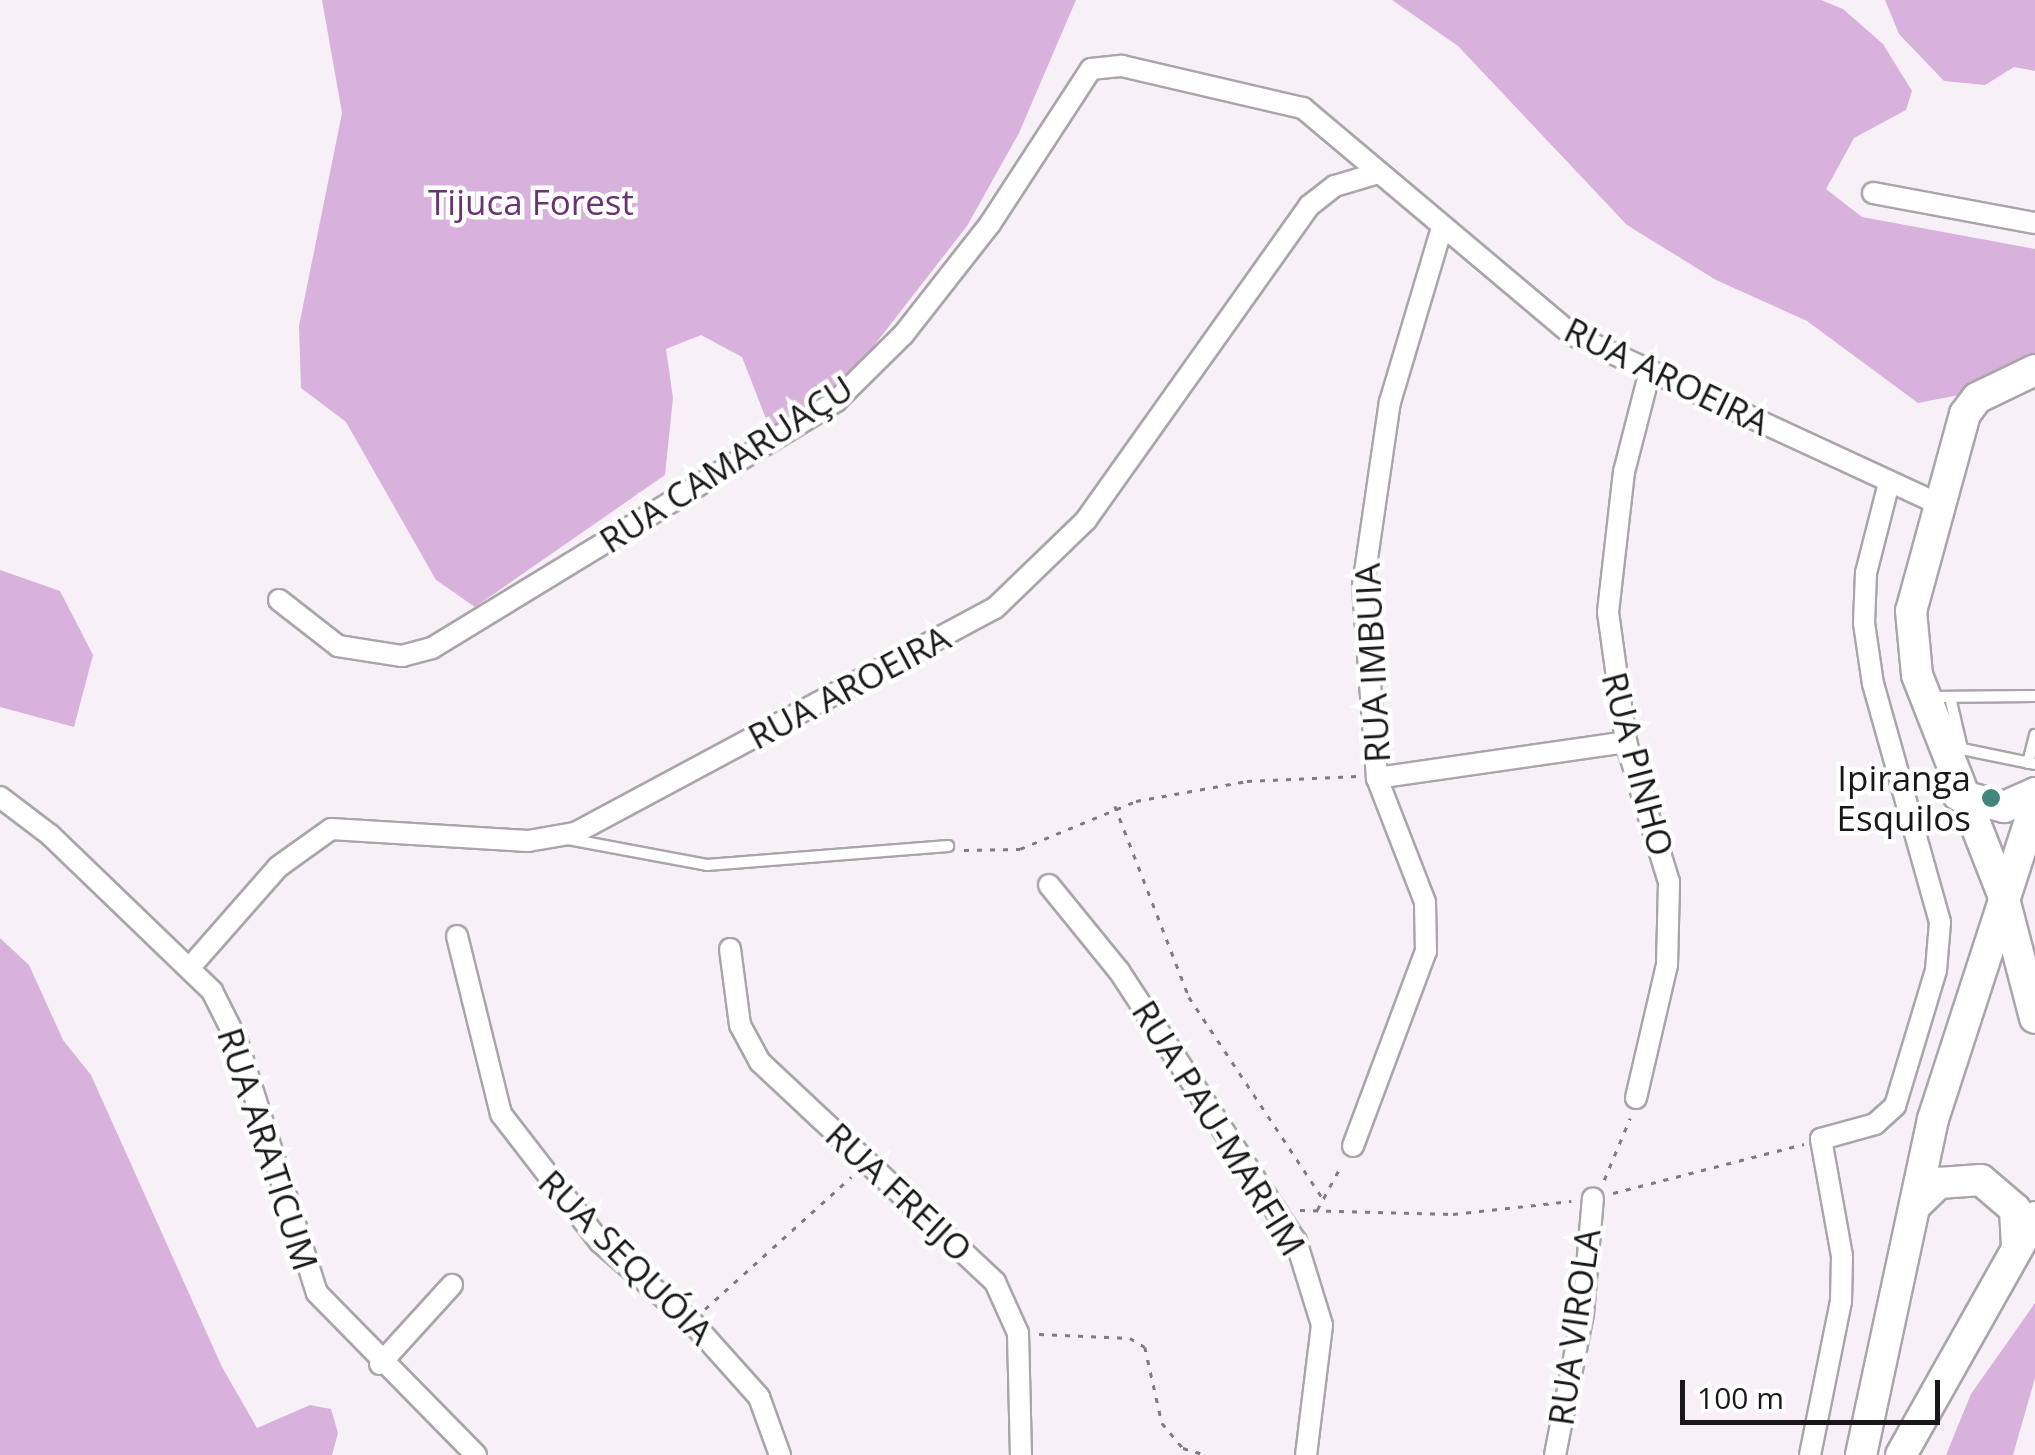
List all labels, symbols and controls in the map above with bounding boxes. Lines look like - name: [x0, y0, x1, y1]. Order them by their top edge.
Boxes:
- park label: Tijuca Forest: [428, 181, 634, 223]
- street label: RUA AROEIRA: [1558, 308, 1776, 444]
- street label: RUA CAMARUAÇU: [592, 367, 860, 561]
- street label: RUA IMBUIA: [1346, 562, 1398, 764]
- street label: RUA AROEIRA: [741, 616, 957, 758]
- street label: RUA PINHO: [1593, 668, 1683, 860]
- place label: Ipiranga Esquilos: [1837, 757, 1971, 839]
- marker: Ipiranga Esquilos: [1980, 787, 2002, 809]
- street label: RUA PAU-MARFIM: [1124, 993, 1314, 1263]
- street label: RUA ARATICUM: [209, 1023, 327, 1275]
- street label: RUA FREIJO: [817, 1114, 981, 1270]
- street label: RUA SEQUÓIA: [530, 1161, 722, 1353]
- street label: RUA VIROLA: [1539, 1226, 1609, 1428]
- scale bar: [1685, 1360, 1945, 1422]
- text: 100 m: [1697, 1377, 1784, 1418]

